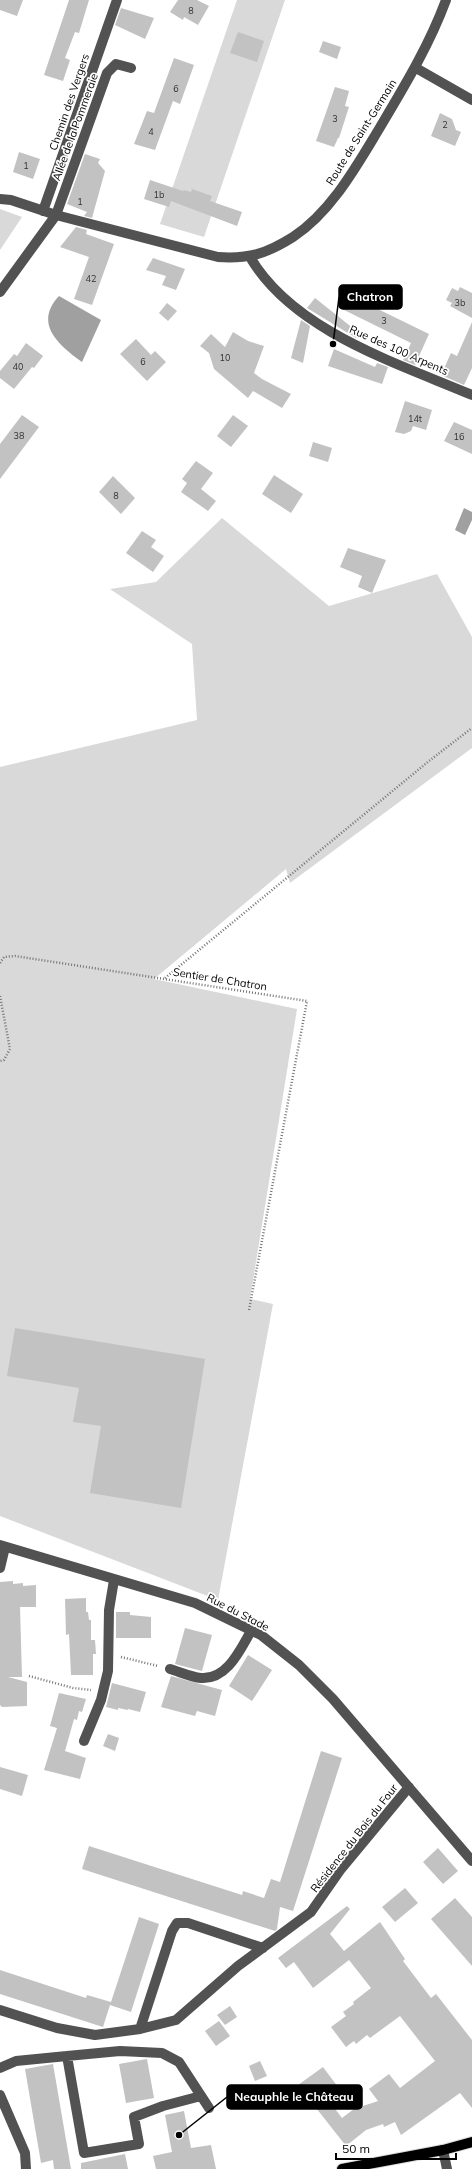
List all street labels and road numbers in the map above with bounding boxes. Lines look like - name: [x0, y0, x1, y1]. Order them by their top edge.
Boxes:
- street label: Chemin des Vergers: [46, 52, 92, 152]
- street label: Allée de la Pommeraie: [49, 71, 101, 183]
- street label: Route de Saint-Germain: [323, 76, 399, 188]
- street label: Rue des 100 Arpents: [347, 322, 451, 378]
- street label: Sentier de Chatron: [172, 965, 268, 993]
- street label: Rue du Stade: [204, 1590, 272, 1634]
- street label: Résidence du Bois du Four: [307, 1781, 401, 1895]

